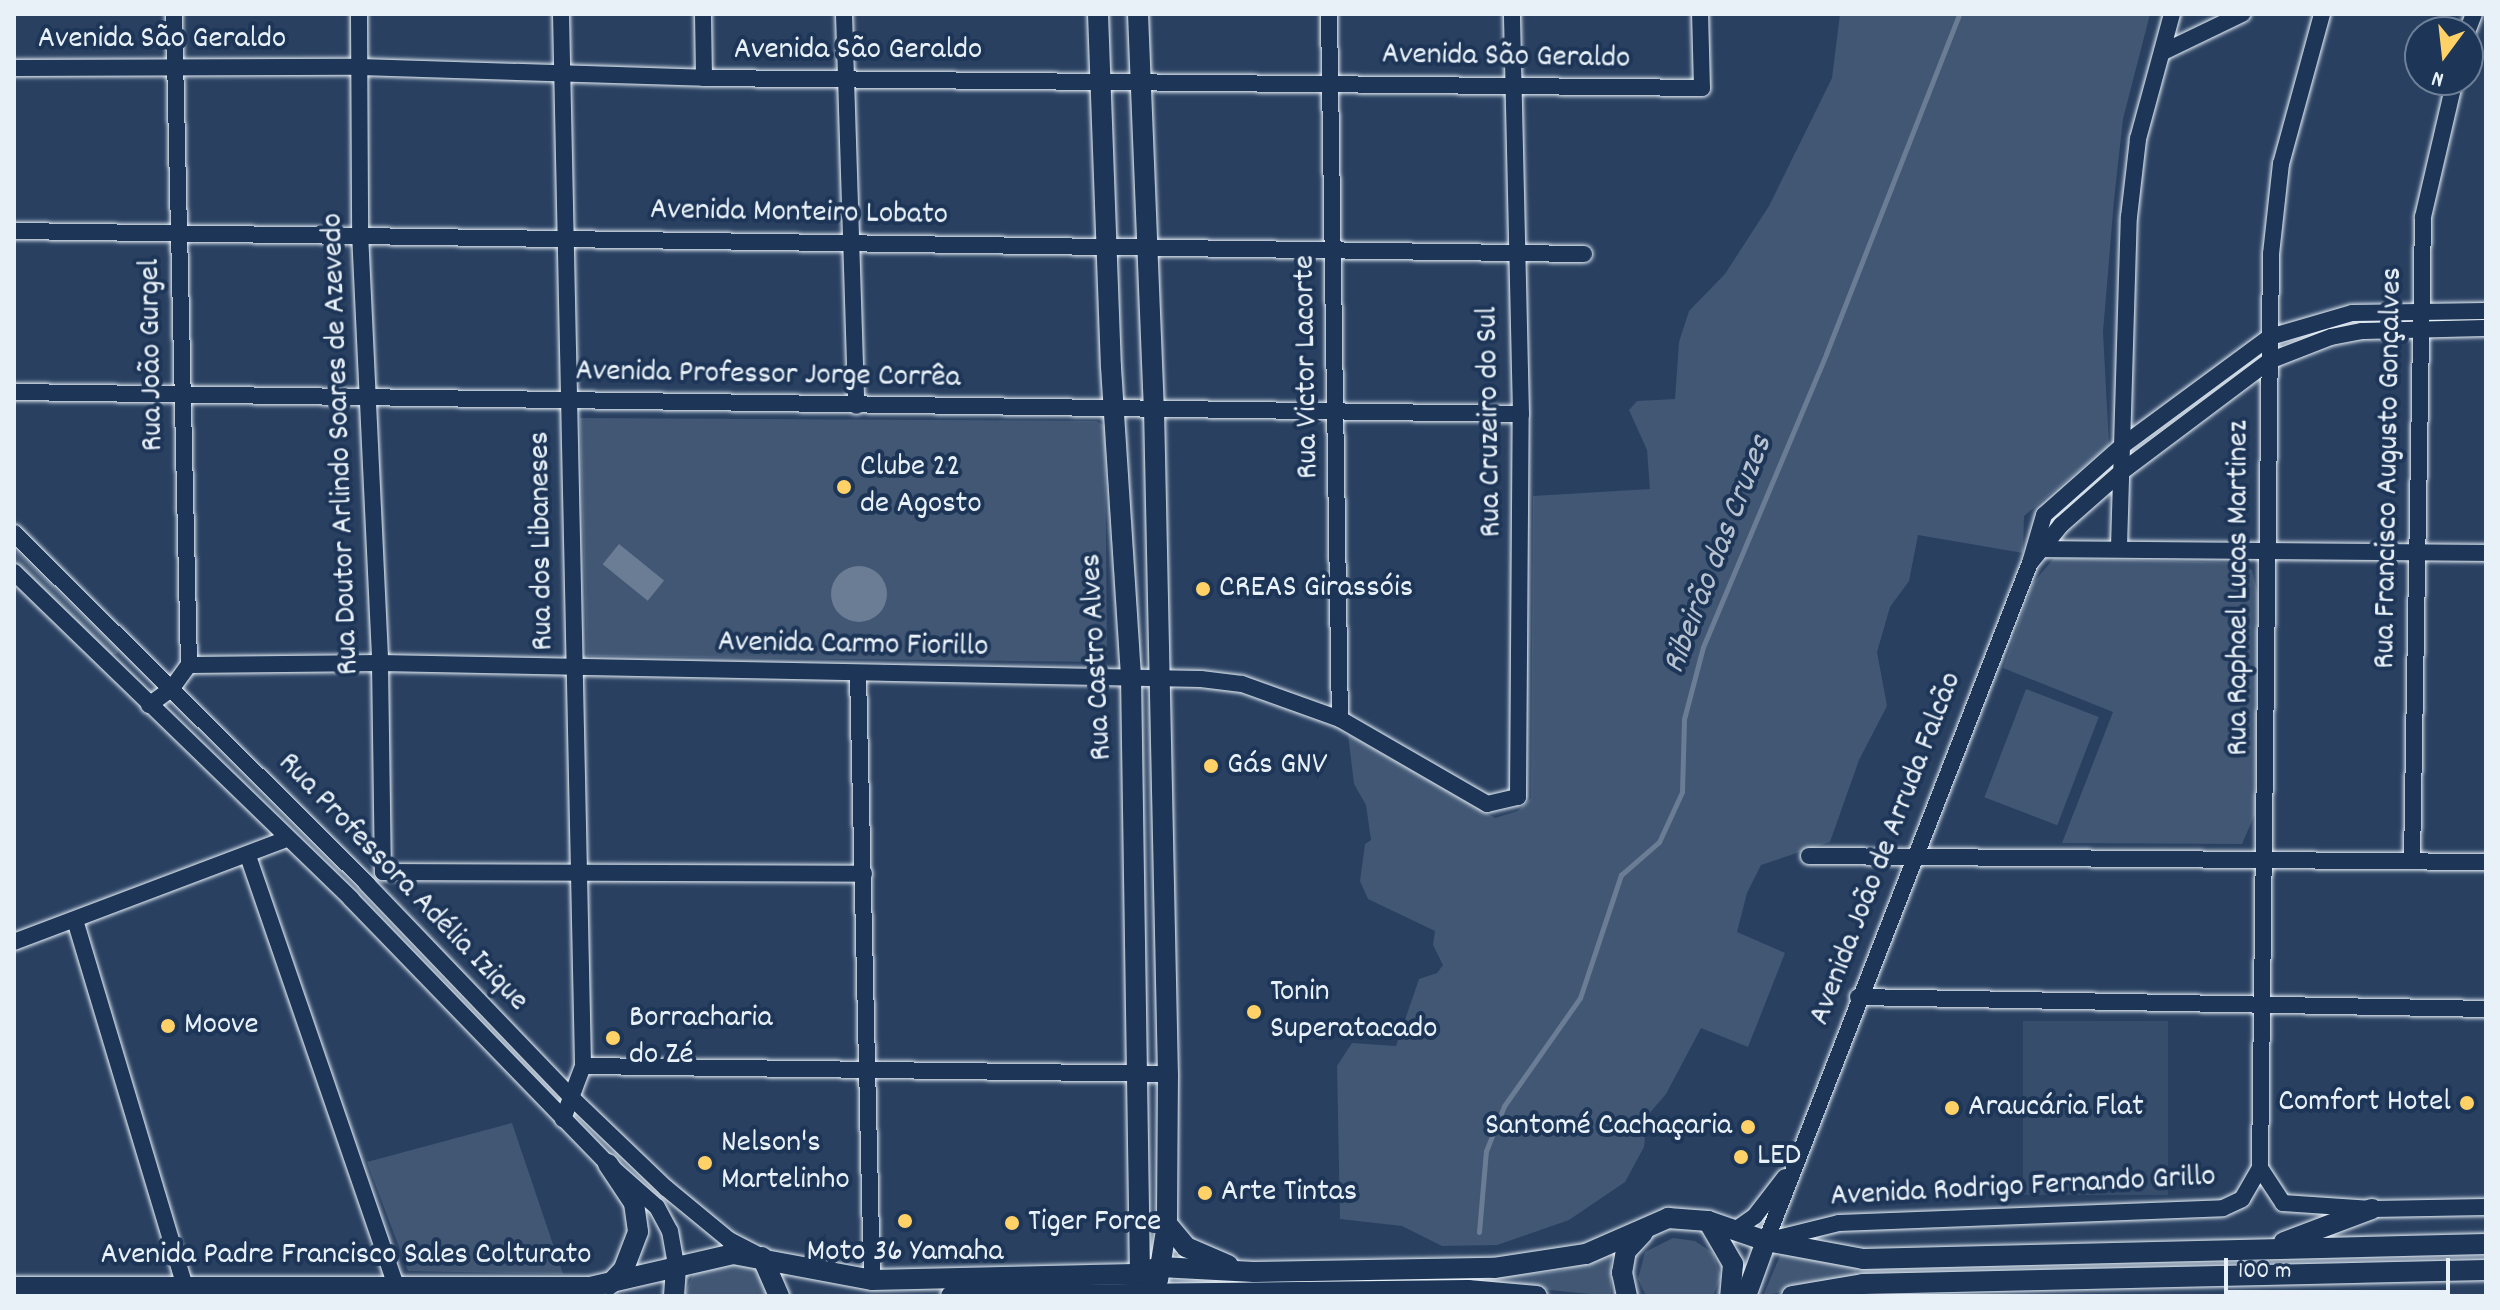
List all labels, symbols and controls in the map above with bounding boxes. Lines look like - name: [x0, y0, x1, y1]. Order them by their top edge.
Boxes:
- north arrow: [2404, 16, 2484, 96]
- street label: Avenida São Geraldo: [38, 21, 286, 59]
- street label: Avenida São Geraldo: [734, 32, 982, 70]
- street label: Avenida São Geraldo: [1381, 37, 1631, 79]
- text: N: [2429, 61, 2447, 94]
- street label: Avenida Monteiro Lobato: [650, 192, 948, 236]
- street label: Rua Doutor Arlindo Soares de Azevedo: [315, 212, 369, 676]
- street label: Rua Victor Lacorte: [1287, 255, 1329, 479]
- street label: Rua João Gurgel: [132, 258, 174, 452]
- street label: Rua Francisco Augusto Gonçalves: [2367, 267, 2413, 669]
- street label: Rua Cruzeiro do Sul: [1470, 306, 1512, 538]
- street label: Avenida Professor Jorge Corrêa: [575, 353, 961, 399]
- street label: Rua Raphael Lucas Martinez: [2221, 420, 2259, 756]
- water label: Ribeirão das Cruzes: [1655, 430, 1783, 680]
- street label: Rua dos Libaneses: [522, 431, 564, 651]
- place label: Clube 22 de Agosto: [860, 450, 982, 525]
- marker: Clube 22 de Agosto: [835, 478, 853, 496]
- street label: Rua Castro Alves: [1073, 553, 1123, 761]
- place label: CREAS Girassóis: [1219, 570, 1413, 608]
- marker: CREAS Girassóis: [1194, 580, 1212, 598]
- street label: Avenida Carmo Fiorillo: [717, 624, 989, 668]
- street label: Avenida João de Arruda Falcão: [1802, 667, 1972, 1031]
- street label: Rua Professora Adélia Izique: [268, 745, 536, 1021]
- place label: Gás GNV: [1227, 747, 1327, 785]
- marker: Gás GNV: [1202, 757, 1220, 775]
- place label: Tonin Superatacado: [1270, 975, 1438, 1050]
- place label: Borracharia do Zé: [629, 1001, 772, 1076]
- marker: Tonin Superatacado: [1245, 1003, 1263, 1021]
- place label: Moove: [184, 1007, 259, 1045]
- marker: Moove: [159, 1017, 177, 1035]
- marker: Borracharia do Zé: [604, 1029, 622, 1047]
- place label: Comfort Hotel: [2278, 1084, 2451, 1122]
- place label: Araucária Flat: [1968, 1089, 2144, 1127]
- marker: Comfort Hotel: [2458, 1094, 2476, 1112]
- marker: Araucária Flat: [1943, 1099, 1961, 1117]
- place label: Santomé Cachaçaria: [1485, 1108, 1732, 1146]
- marker: Santomé Cachaçaria: [1739, 1118, 1757, 1136]
- place label: Nelson's Martelinho: [721, 1126, 850, 1201]
- place label: LED: [1757, 1138, 1801, 1176]
- marker: LED: [1732, 1148, 1750, 1166]
- marker: Nelson's Martelinho: [696, 1154, 714, 1172]
- street label: Avenida Rodrigo Fernando Grillo: [1829, 1159, 2217, 1217]
- place label: Arte Tintas: [1221, 1174, 1357, 1212]
- marker: Arte Tintas: [1196, 1184, 1214, 1202]
- place label: Tiger Force: [1028, 1204, 1161, 1242]
- marker: Moto 36 Yamaha: [896, 1212, 914, 1230]
- marker: Tiger Force: [1003, 1214, 1021, 1232]
- place label: Moto 36 Yamaha: [807, 1234, 1003, 1272]
- street label: Avenida Padre Francisco Sales Colturato: [100, 1237, 592, 1275]
- scale bar: [2228, 1242, 2454, 1292]
- text: 100 m: [2238, 1255, 2291, 1289]

